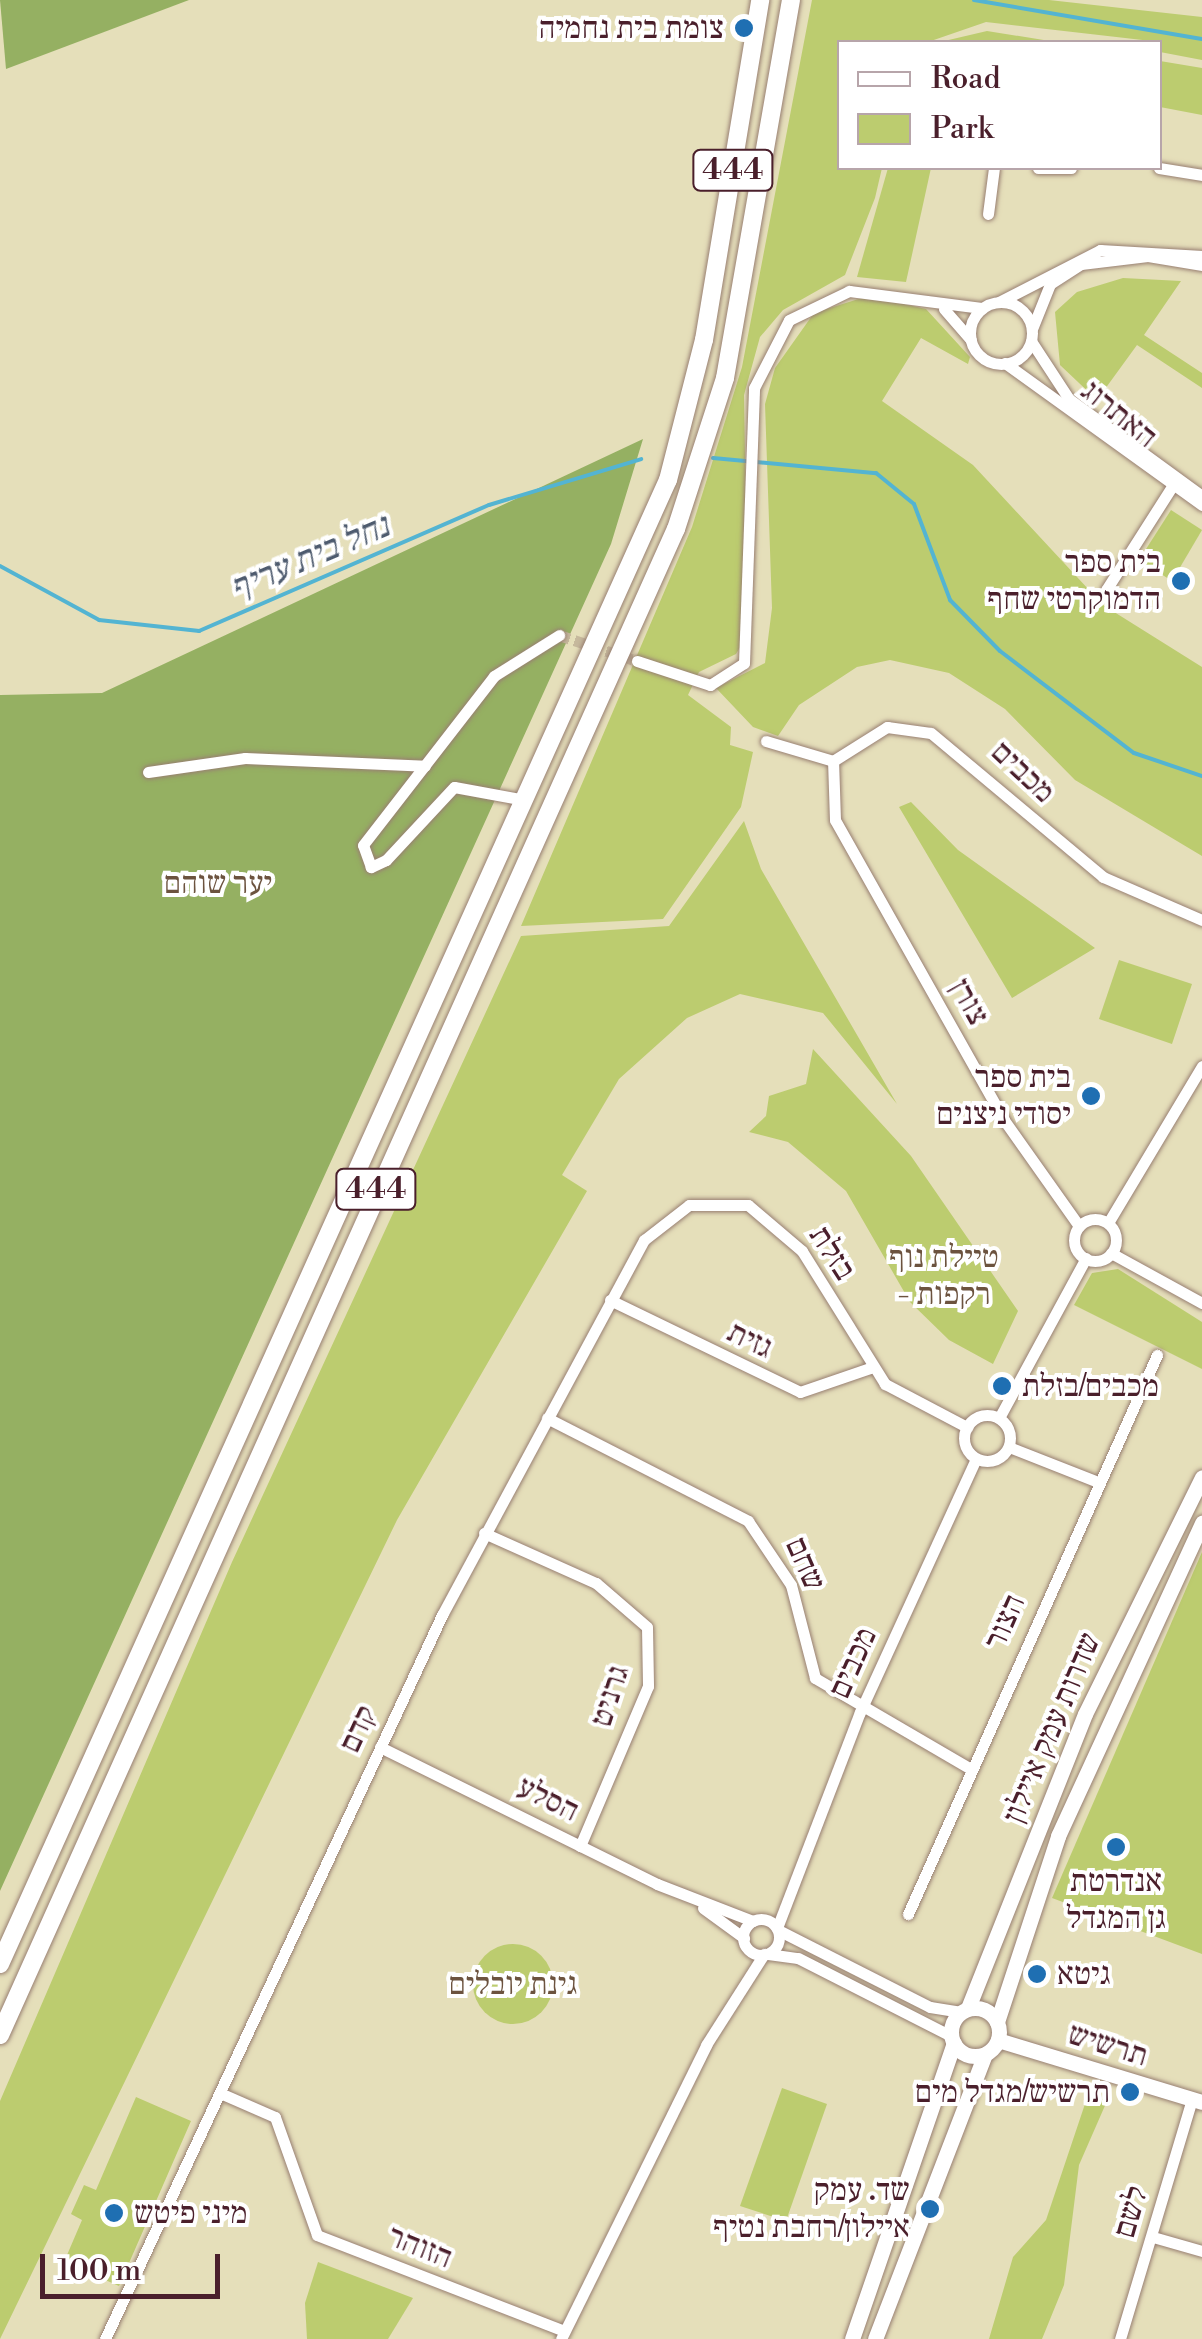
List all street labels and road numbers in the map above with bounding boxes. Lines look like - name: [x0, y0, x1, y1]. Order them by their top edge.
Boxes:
- road number: 444: [690, 145, 776, 195]
- street label: האתרוג: [1073, 372, 1165, 456]
- street label: מכבים: [983, 733, 1063, 811]
- street label: צורן: [941, 972, 997, 1032]
- road number: 444: [334, 1164, 418, 1214]
- street label: בזלת: [800, 1219, 864, 1287]
- street label: גזית: [721, 1313, 779, 1367]
- street label: שחם: [776, 1531, 834, 1597]
- street label: הצור: [976, 1588, 1034, 1656]
- street label: מכבים: [820, 1621, 886, 1705]
- street label: שדרות עמק איילון: [995, 1627, 1109, 1829]
- street label: גרניט: [582, 1660, 638, 1732]
- street label: קדם: [331, 1699, 385, 1759]
- street label: הסלע: [511, 1768, 585, 1830]
- street label: תרשיש: [1063, 2015, 1153, 2075]
- street label: לשם: [1105, 2182, 1157, 2242]
- street label: הזוהר: [382, 2217, 458, 2277]

